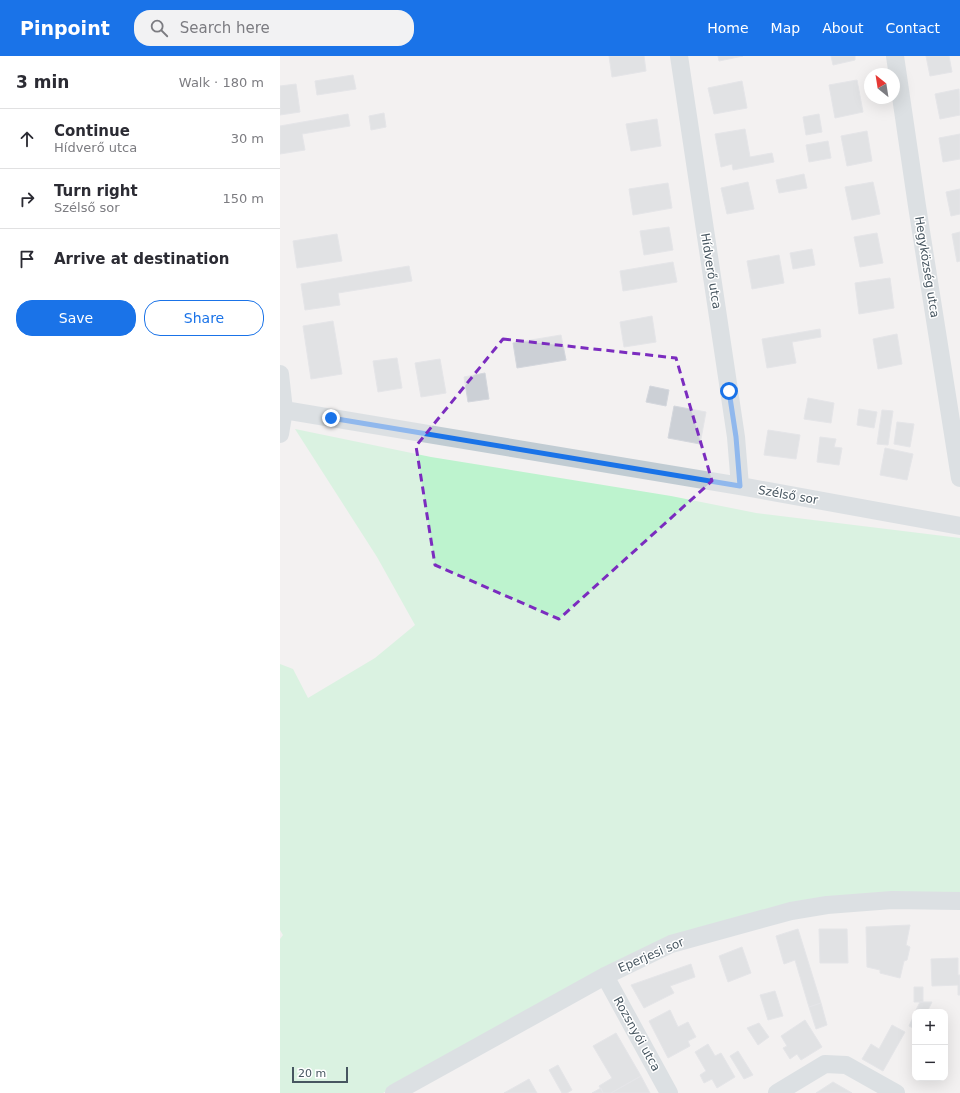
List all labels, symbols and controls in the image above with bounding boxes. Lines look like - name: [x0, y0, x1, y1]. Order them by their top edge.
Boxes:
- search box: [134, 10, 414, 46]
- text: Pinpoint: [20, 17, 110, 39]
- icon: search: [148, 17, 170, 39]
- text: Search here: [180, 19, 270, 37]
- text: Home: [707, 20, 749, 36]
- text: Map: [771, 20, 800, 36]
- text: About: [822, 20, 864, 36]
- text: Contact: [886, 20, 940, 36]
- north arrow: [864, 68, 900, 104]
- text: 3 min: [16, 72, 69, 92]
- text: Walk · 180 m: [179, 75, 264, 90]
- text: Continue: [54, 122, 130, 140]
- icon: ahead: [16, 128, 38, 150]
- text: 30 m: [231, 131, 264, 146]
- text: Hídverő utca: [54, 140, 137, 155]
- text: Turn right: [54, 182, 138, 200]
- icon: right: [16, 188, 38, 210]
- text: 150 m: [222, 191, 264, 206]
- text: Szélső sor: [54, 200, 120, 215]
- street label: Hegyközség utca: [912, 215, 942, 319]
- street label: Hídverő utca: [698, 232, 724, 310]
- icon: arrive: [16, 248, 38, 270]
- text: Arrive at destination: [54, 250, 229, 268]
- button: Save: [16, 300, 136, 336]
- button: Share: [144, 300, 264, 336]
- route start: [720, 382, 738, 400]
- route end: [322, 409, 340, 427]
- street label: Szélső sor: [757, 483, 819, 507]
- street label: Eperjesi sor: [616, 935, 686, 975]
- street label: Rozsnyói utca: [611, 994, 663, 1074]
- map controls: [912, 1009, 948, 1081]
- button: +: [912, 1009, 948, 1045]
- button: −: [912, 1045, 948, 1081]
- scale bar: [292, 1065, 348, 1084]
- text: 20 m: [298, 1067, 326, 1080]

